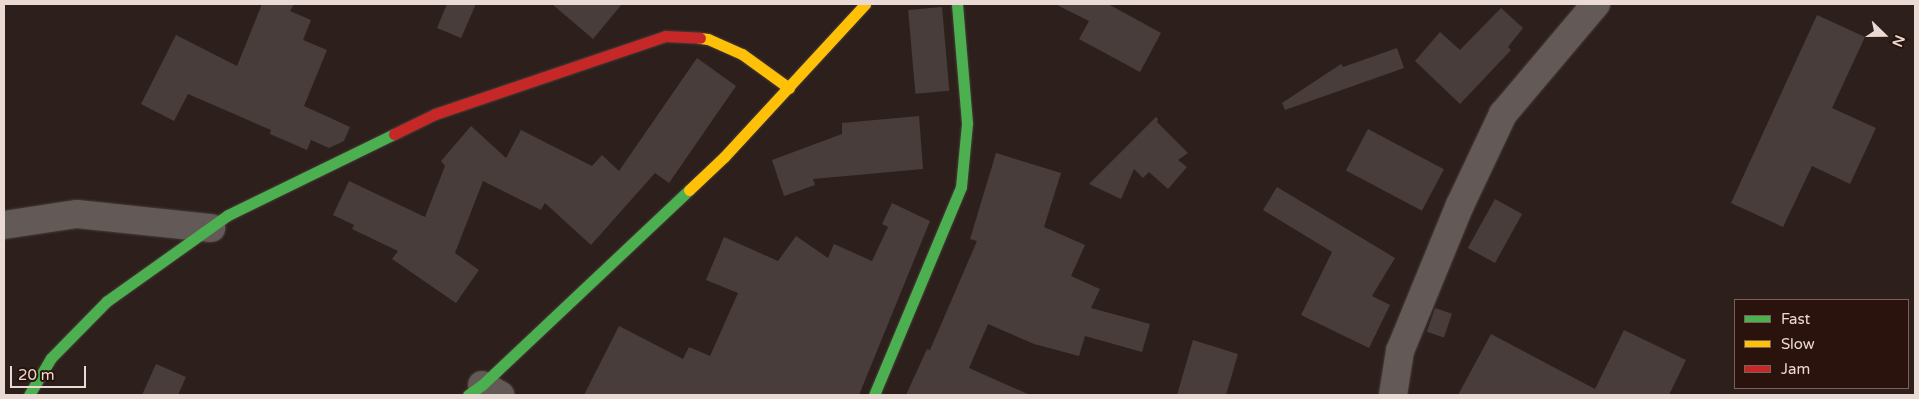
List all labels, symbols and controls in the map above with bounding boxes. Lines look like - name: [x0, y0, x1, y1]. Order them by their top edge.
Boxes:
- north arrow: [1859, 10, 1909, 60]
- text: N: [1888, 32, 1908, 49]
- legend: [1734, 299, 1909, 389]
- text: Fast: [1781, 310, 1810, 328]
- text: Slow: [1781, 335, 1815, 353]
- scale bar: [12, 356, 89, 388]
- text: Jam: [1781, 360, 1810, 378]
- text: 20 m: [18, 366, 55, 384]

